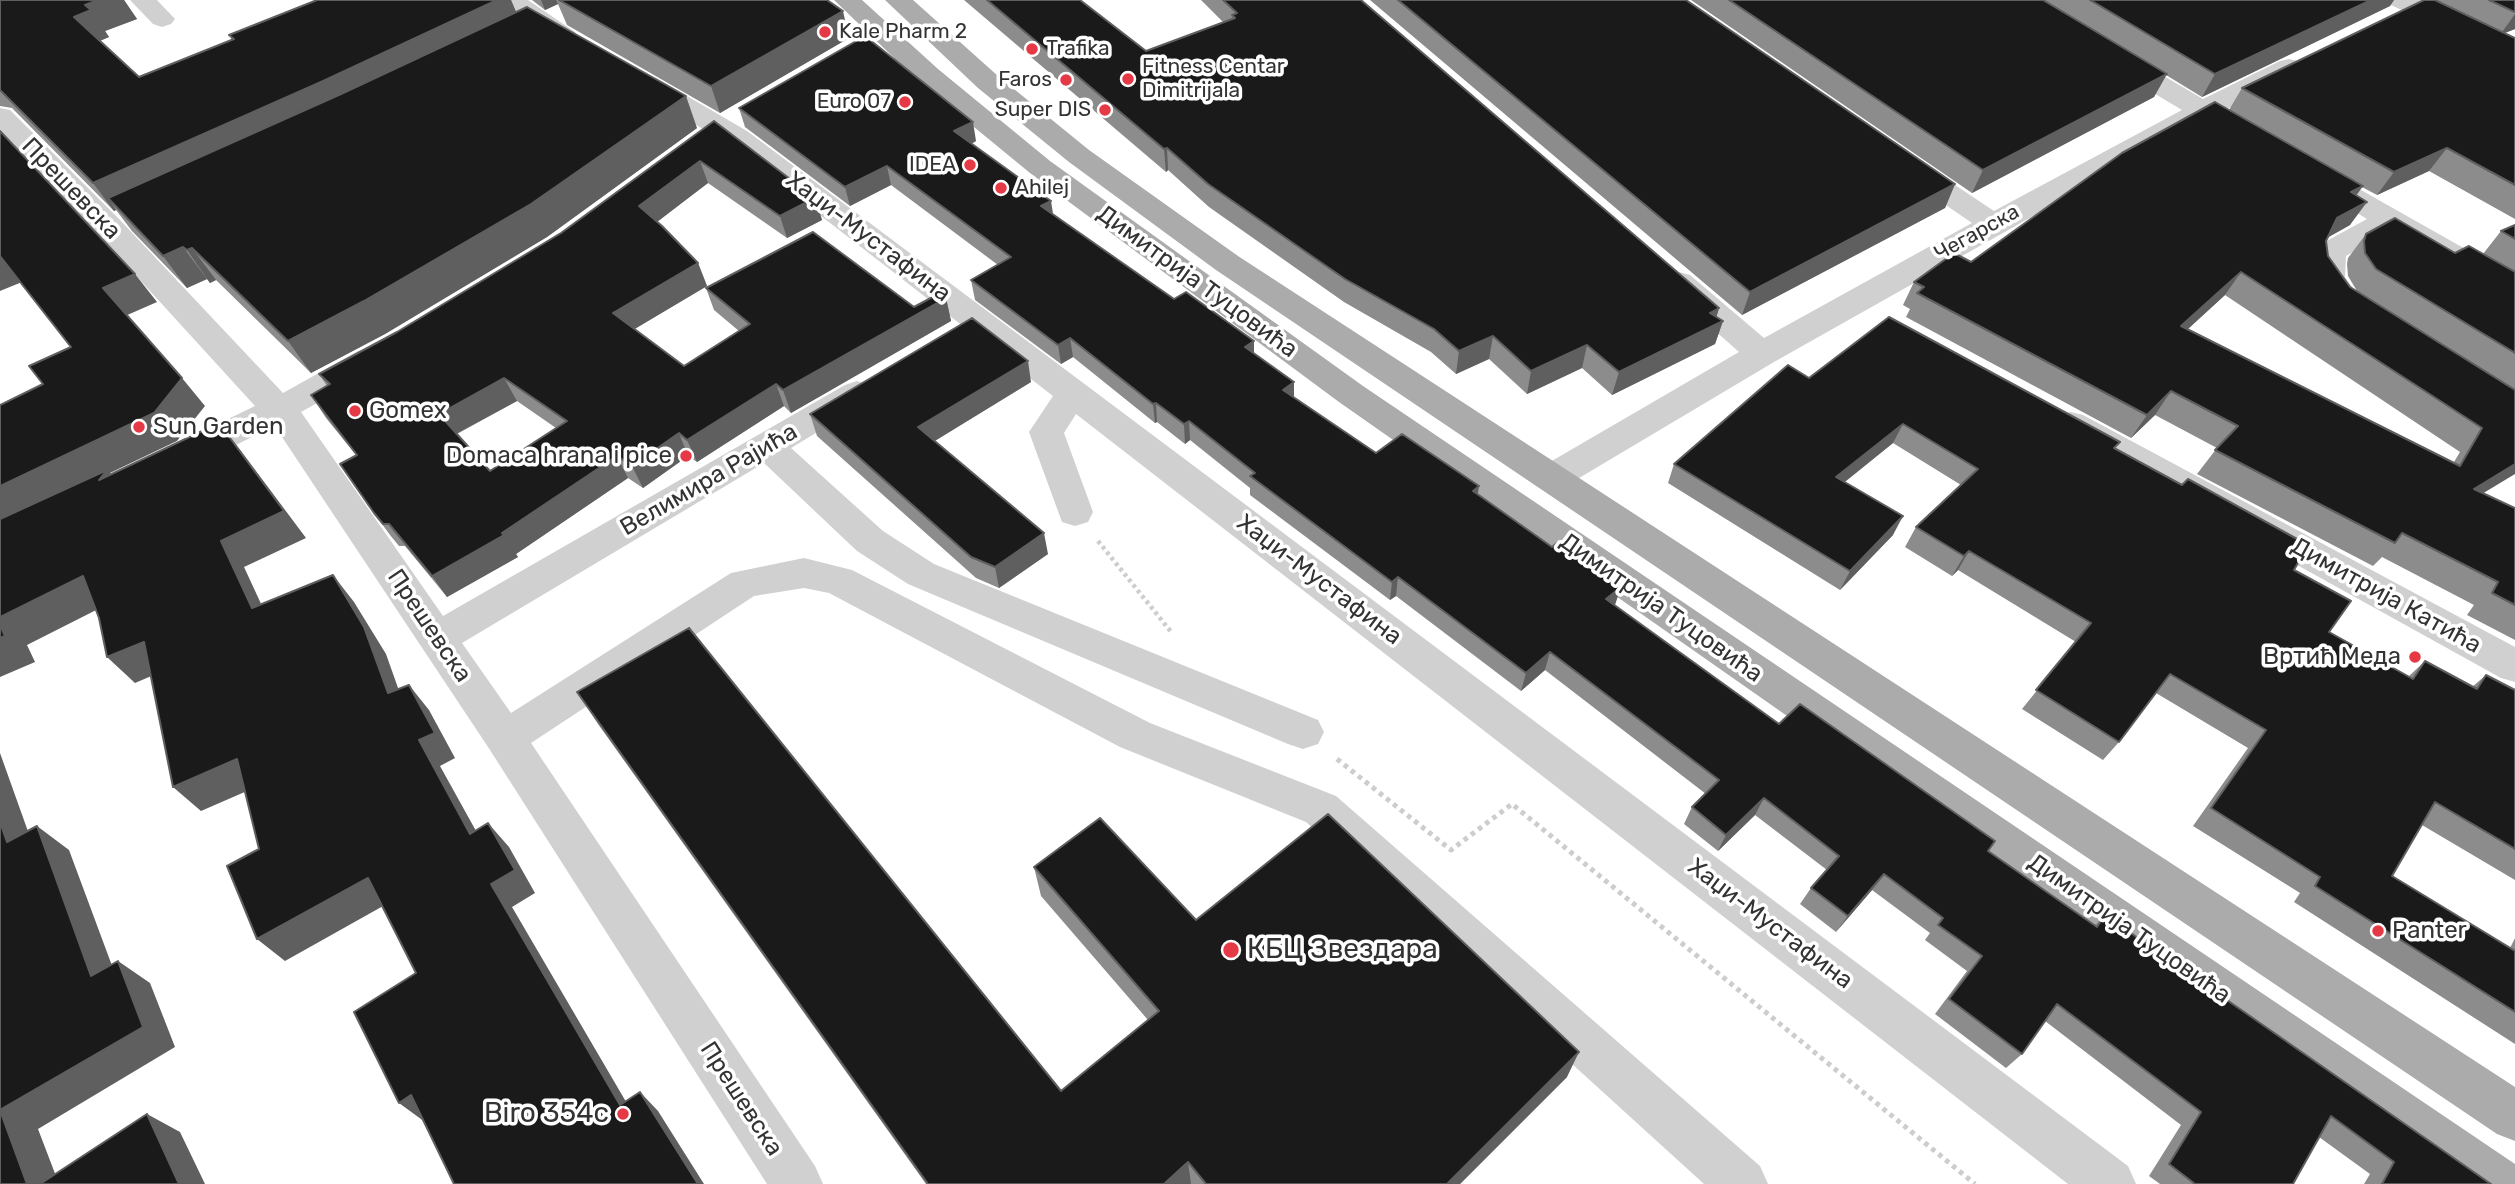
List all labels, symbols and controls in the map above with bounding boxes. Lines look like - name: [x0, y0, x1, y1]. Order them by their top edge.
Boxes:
- place label: Kale Pharm 2: [839, 19, 967, 45]
- marker: Kale Pharm 2: [817, 24, 833, 40]
- place label: Trafika: [1046, 36, 1109, 62]
- marker: Trafika: [1024, 41, 1040, 57]
- place label: Fitness Centar Dimitrijala: [1142, 54, 1285, 104]
- place label: Faros: [998, 67, 1052, 93]
- marker: Fitness Centar Dimitrijala: [1120, 71, 1136, 87]
- marker: Faros: [1058, 72, 1074, 88]
- place label: Euro 07: [817, 89, 891, 115]
- marker: Euro 07: [897, 94, 913, 110]
- place label: Super DIS: [995, 97, 1091, 123]
- marker: Super DIS: [1097, 102, 1113, 118]
- street label: Прешевска: [15, 132, 127, 246]
- place label: IDEA: [909, 152, 956, 178]
- marker: IDEA: [962, 157, 978, 173]
- street label: Хаџи-Мустафина: [780, 166, 956, 308]
- place label: Ahilej: [1015, 175, 1069, 201]
- marker: Ahilej: [993, 180, 1009, 196]
- street label: Чегарска: [1930, 199, 2024, 267]
- street label: Димитрија Туцовића: [1091, 200, 1303, 364]
- place label: Gomex: [369, 397, 447, 425]
- marker: Gomex: [347, 403, 363, 419]
- place label: Sun Garden: [153, 413, 284, 441]
- street label: Велимира Рајића: [615, 418, 803, 542]
- marker: Sun Garden: [131, 419, 147, 435]
- place label: Domaca hrana i pice: [446, 442, 672, 470]
- marker: Domaca hrana i pice: [678, 448, 694, 464]
- street label: Хаџи-Мустафина: [1231, 509, 1407, 651]
- street label: Димитрија Туцовића: [1554, 527, 1768, 689]
- street label: Димитрија Катића: [2286, 532, 2486, 660]
- street label: Прешевска: [381, 564, 477, 688]
- place label: Вртић Меда: [2263, 643, 2401, 671]
- marker: Вртић Меда: [2407, 649, 2423, 665]
- street label: Димитрија Туцовића: [2022, 848, 2236, 1010]
- street label: Хаџи-Мустафина: [1682, 853, 1858, 995]
- place label: Panter: [2392, 917, 2467, 945]
- marker: Panter: [2370, 923, 2386, 939]
- place label: КБЦ Звездара: [1247, 933, 1438, 967]
- marker: КБЦ Звездара: [1221, 940, 1241, 960]
- street label: Прешевска: [694, 1037, 788, 1161]
- place label: Biro 354c: [484, 1097, 609, 1131]
- marker: Biro 354c: [615, 1106, 631, 1122]

